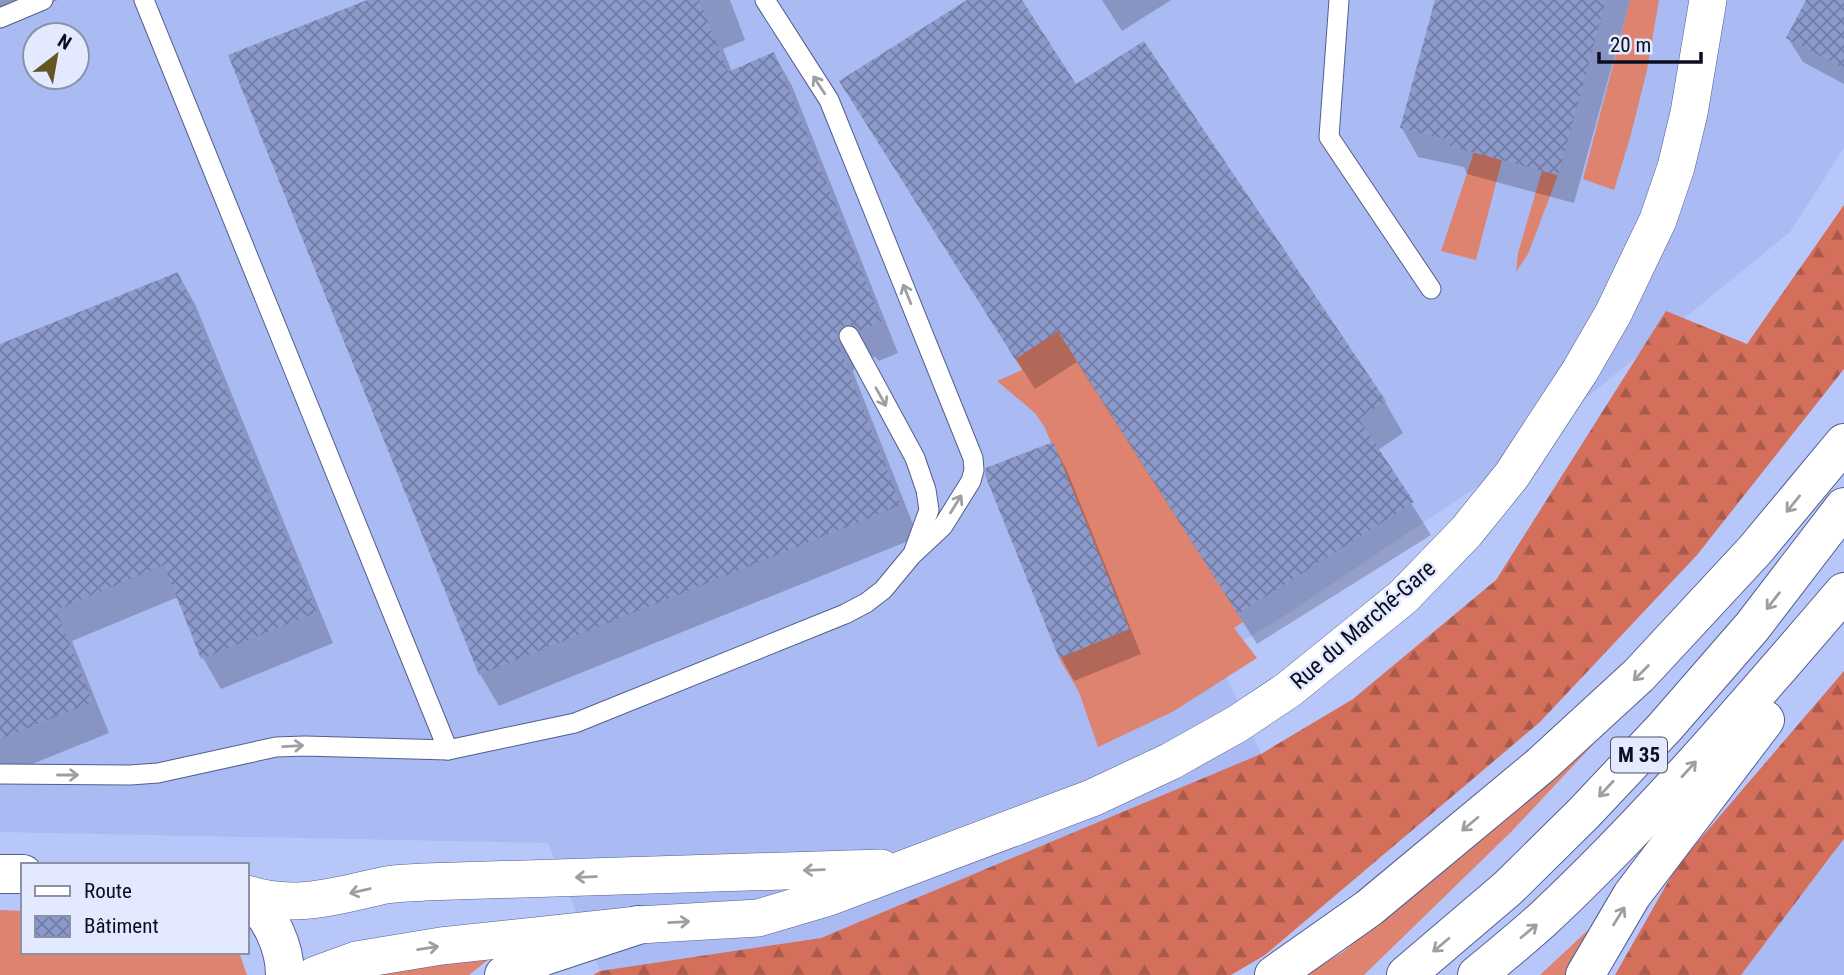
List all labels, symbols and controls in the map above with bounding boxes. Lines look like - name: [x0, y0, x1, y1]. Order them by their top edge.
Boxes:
- north arrow: [21, 21, 91, 91]
- scale bar: [1599, 21, 1700, 65]
- text: N: [54, 29, 75, 55]
- text: 20 m: [1610, 33, 1651, 57]
- one-way arrow: [812, 75, 826, 95]
- one-way arrow: [900, 284, 913, 305]
- one-way arrow: [874, 386, 888, 406]
- one-way arrow: [1785, 494, 1800, 512]
- one-way arrow: [949, 495, 964, 514]
- street label: Rue du Marché-Gare: [1285, 555, 1441, 695]
- one-way arrow: [1766, 591, 1781, 609]
- one-way arrow: [1632, 664, 1649, 681]
- road number: M 35: [1611, 738, 1667, 772]
- one-way arrow: [281, 740, 304, 753]
- one-way arrow: [1681, 760, 1697, 778]
- one-way arrow: [56, 768, 79, 782]
- one-way arrow: [1598, 781, 1615, 798]
- one-way arrow: [1462, 816, 1480, 831]
- legend: [21, 863, 248, 954]
- one-way arrow: [802, 863, 825, 876]
- one-way arrow: [575, 870, 598, 883]
- text: Route: [84, 879, 132, 903]
- one-way arrow: [349, 885, 372, 898]
- one-way arrow: [1612, 906, 1626, 926]
- text: Bâtiment: [84, 914, 159, 938]
- one-way arrow: [667, 916, 690, 929]
- one-way arrow: [1520, 923, 1538, 939]
- one-way arrow: [1432, 937, 1450, 953]
- one-way arrow: [417, 941, 439, 954]

